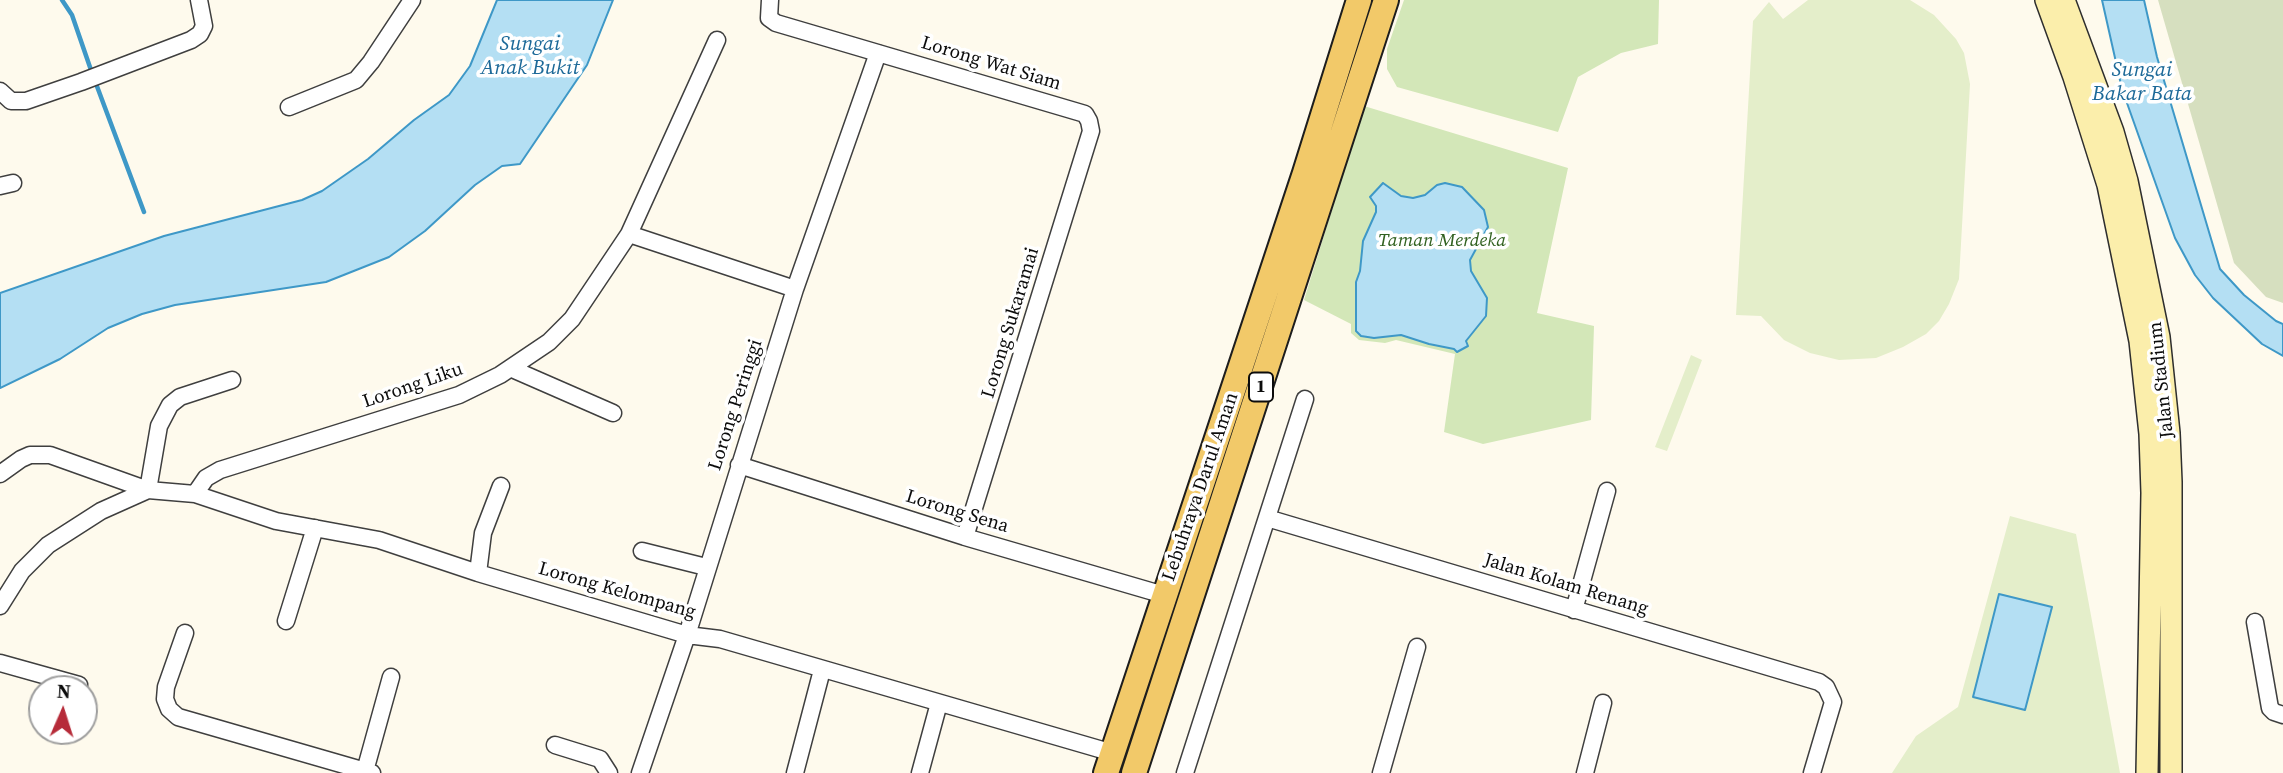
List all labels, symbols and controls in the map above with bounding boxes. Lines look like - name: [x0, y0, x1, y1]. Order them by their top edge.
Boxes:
- water label: Sungai Anak Bukit: [481, 32, 579, 82]
- street label: Lorong Wat Siam: [918, 32, 1064, 96]
- water label: Sungai Bakar Bata: [2092, 58, 2192, 108]
- park label: Taman Merdeka: [1378, 230, 1506, 252]
- street label: Lorong Sukaramai: [977, 245, 1045, 401]
- street label: Jalan Stadium: [2145, 320, 2179, 440]
- street label: Lorong Peringgi: [704, 336, 768, 474]
- street label: Lorong Liku: [360, 358, 466, 414]
- road number: 1: [1249, 372, 1273, 402]
- street label: Lebuhraya Darul Aman: [1158, 390, 1244, 584]
- street label: Lorong Sena: [903, 486, 1011, 538]
- street label: Jalan Kolam Renang: [1481, 549, 1651, 621]
- street label: Lorong Kelompang: [536, 558, 698, 624]
- north arrow: [28, 675, 98, 745]
- text: N: [56, 678, 72, 704]

